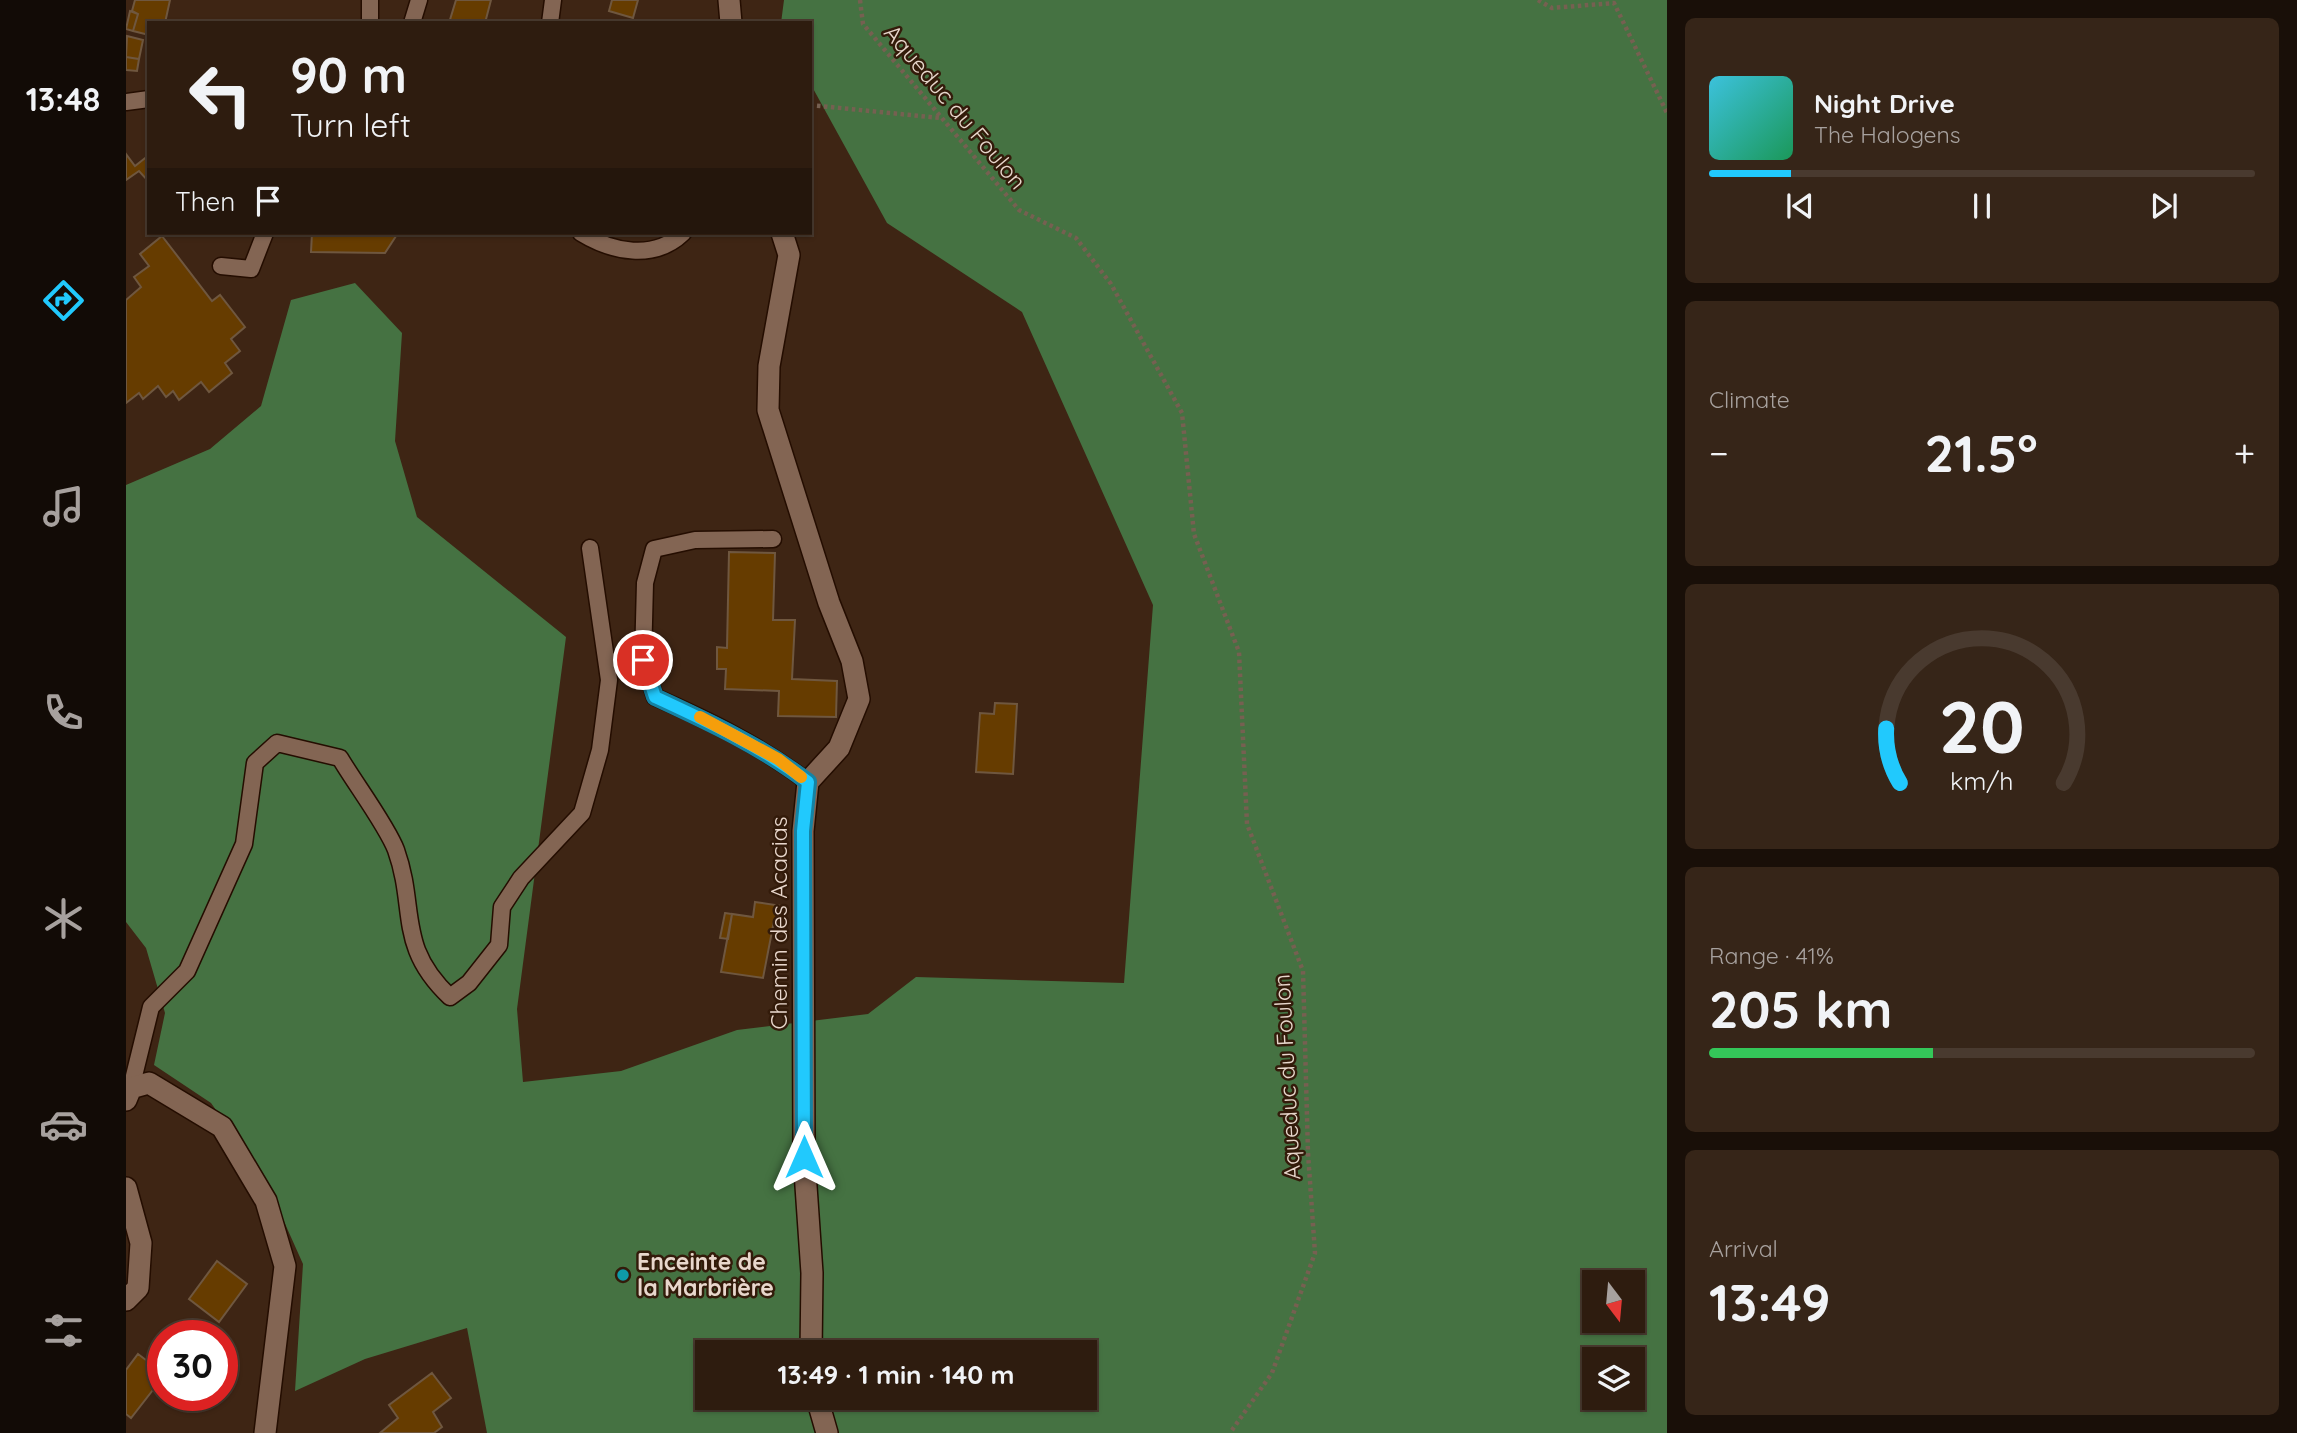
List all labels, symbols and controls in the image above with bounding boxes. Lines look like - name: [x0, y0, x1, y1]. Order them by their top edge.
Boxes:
- street label: Aqueduc du Foulon: [878, 18, 1033, 195]
- text: 90 m: [290, 44, 407, 105]
- icon: left: [175, 49, 266, 140]
- text: 13:48: [26, 79, 100, 119]
- text: Night Drive: [1814, 87, 1955, 120]
- text: Turn left: [290, 105, 411, 145]
- text: The Halogens: [1814, 120, 1961, 149]
- icon: arrive: [249, 182, 287, 220]
- text: Then: [175, 185, 235, 218]
- icon: previous: [1781, 187, 1819, 225]
- icon: pause: [1963, 187, 2001, 225]
- icon: next: [2145, 187, 2183, 225]
- icon: directions: [39, 276, 88, 325]
- text: Climate: [1709, 385, 1790, 414]
- text: 21.5°: [1925, 420, 2038, 485]
- text: −: [1709, 429, 1729, 477]
- text: +: [2234, 429, 2255, 477]
- icon: music: [39, 482, 88, 531]
- pin: [613, 630, 673, 690]
- icon: arrive: [624, 641, 662, 679]
- text: 20: [1939, 680, 2025, 771]
- icon: phone: [39, 688, 88, 737]
- text: km/h: [1950, 764, 2014, 795]
- street label: Chemin des Acacias: [764, 817, 793, 1029]
- icon: climate: [39, 894, 88, 943]
- text: Range · 41%: [1709, 941, 1834, 970]
- street label: Aqueduc du Foulon: [1267, 973, 1306, 1181]
- text: 205 km: [1709, 976, 1893, 1041]
- icon: car: [39, 1100, 88, 1149]
- position arrow: [767, 1120, 841, 1194]
- text: Arrival: [1709, 1234, 1778, 1263]
- place label: Enceinte de la Marbrière: [637, 1247, 774, 1302]
- marker: Enceinte de la Marbrière: [615, 1267, 631, 1283]
- text: 13:49: [1709, 1269, 1830, 1334]
- north arrow: [1582, 1270, 1645, 1334]
- map controls: [1582, 1270, 1645, 1410]
- icon: filters: [39, 1306, 88, 1355]
- speed limit sign: 30: [147, 1320, 238, 1411]
- button: layers: [1582, 1347, 1645, 1410]
- text: 13:49 · 1 min · 140 m: [778, 1358, 1015, 1391]

